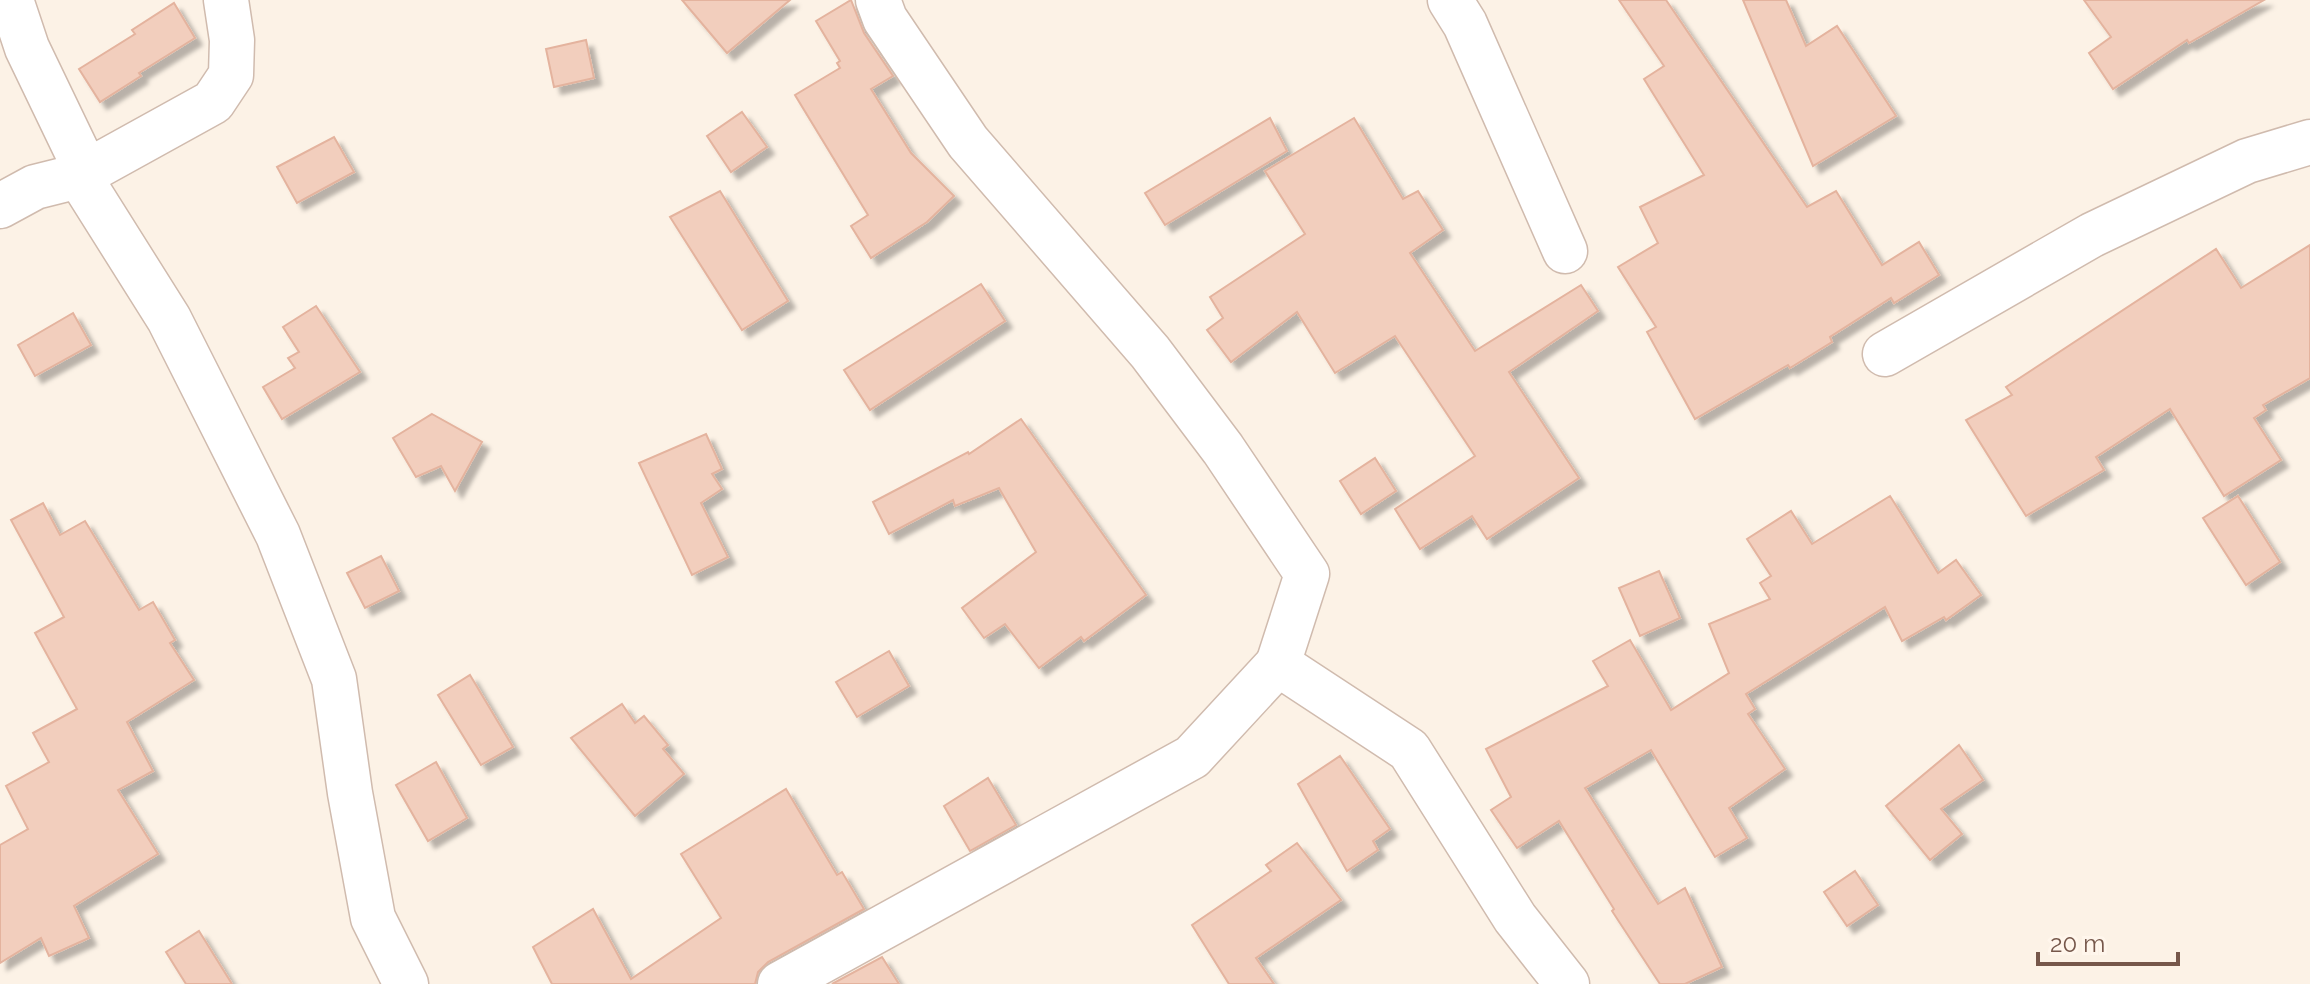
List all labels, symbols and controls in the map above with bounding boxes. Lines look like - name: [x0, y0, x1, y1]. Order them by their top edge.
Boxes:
- scale bar: [2038, 916, 2178, 966]
- text: 20 m: [2050, 929, 2105, 958]

